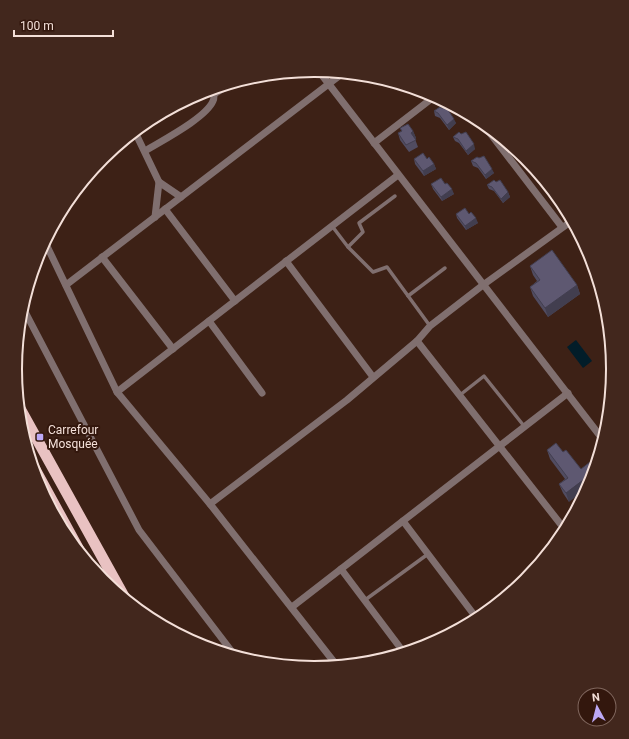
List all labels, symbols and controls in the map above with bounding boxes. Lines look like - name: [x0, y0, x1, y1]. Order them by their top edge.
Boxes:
- scale bar: [14, 12, 113, 38]
- text: 100 m: [20, 19, 54, 33]
- place label: Carrefour Mosquée: [48, 423, 98, 451]
- marker: Carrefour Mosquée: [35, 432, 45, 442]
- north arrow: [577, 687, 617, 727]
- text: N: [591, 691, 601, 704]

